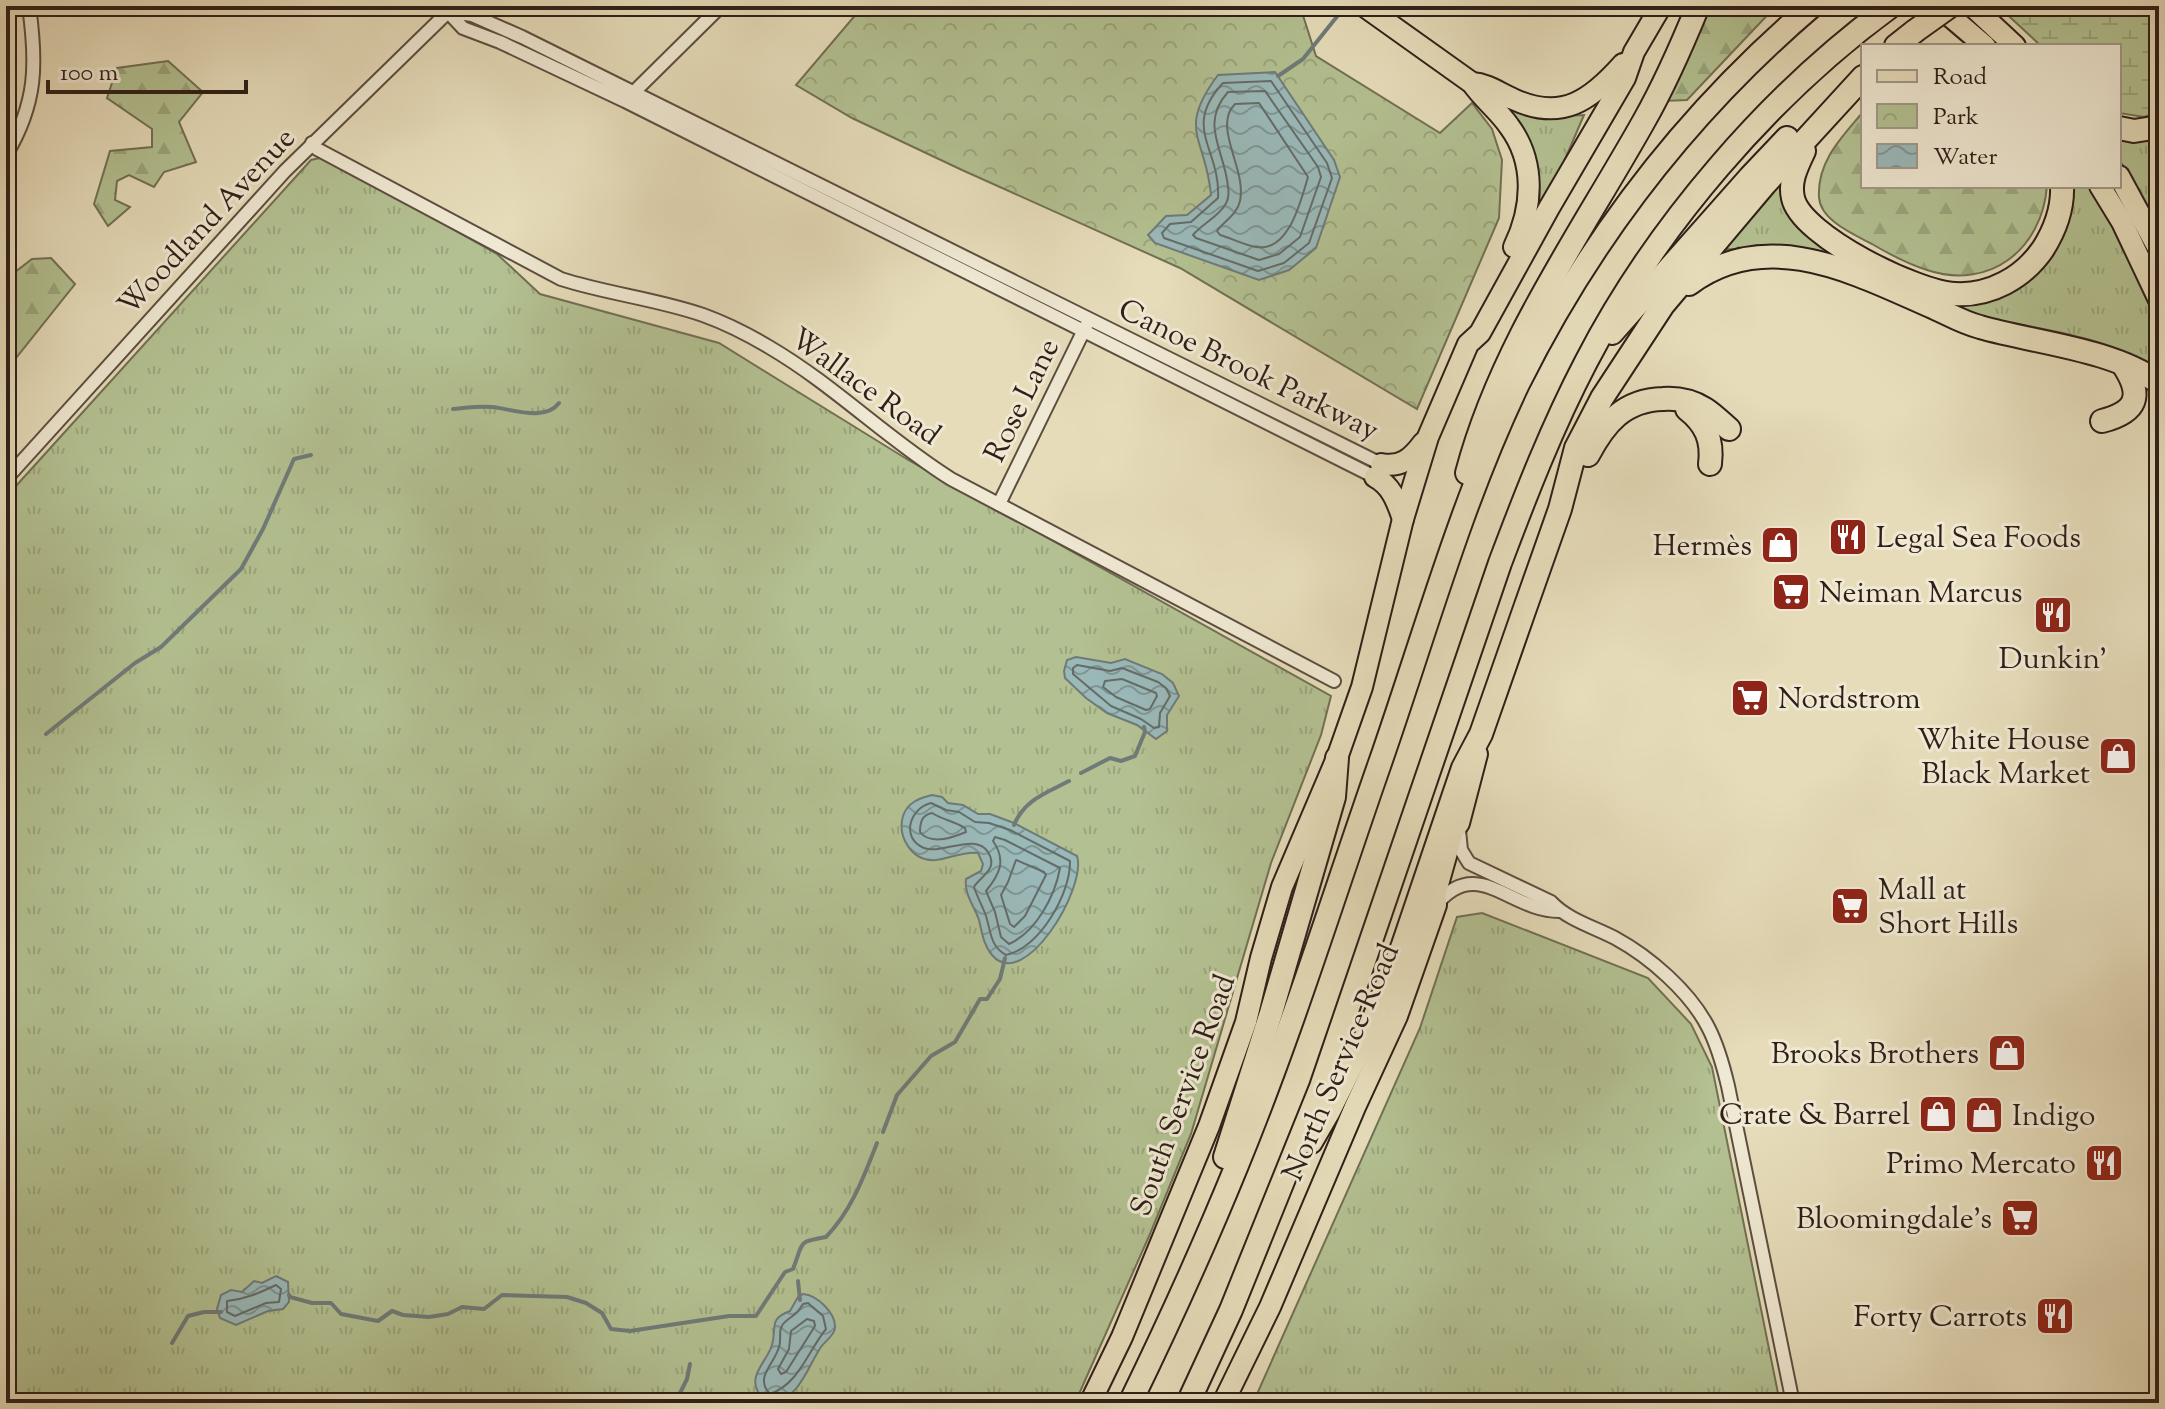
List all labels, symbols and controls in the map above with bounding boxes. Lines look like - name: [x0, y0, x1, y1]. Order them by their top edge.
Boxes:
- scale bar: [48, 44, 246, 94]
- legend: [1861, 44, 2121, 188]
- text: 100 m: [60, 57, 118, 91]
- text: Road: [1933, 61, 1987, 95]
- text: Park: [1933, 101, 1979, 135]
- street label: Woodland Avenue: [109, 119, 307, 326]
- text: Water: [1933, 141, 1997, 175]
- street label: Canoe Brook Parkway: [1110, 289, 1385, 453]
- street label: Wallace Road: [780, 319, 949, 457]
- street label: Rose Lane: [975, 332, 1072, 470]
- restaurant icon: Legal Sea Foods: [1827, 516, 1869, 558]
- place label: Legal Sea Foods: [1876, 518, 2081, 561]
- shop icon: Hermès: [1759, 524, 1801, 566]
- place label: Hermès: [1653, 526, 1752, 569]
- supermarket icon: Neiman Marcus: [1770, 571, 1812, 613]
- place label: Neiman Marcus: [1819, 573, 2023, 616]
- restaurant icon: Dunkin': [2032, 594, 2074, 636]
- place label: Dunkin': [1999, 639, 2107, 682]
- supermarket icon: Nordstrom: [1729, 677, 1771, 719]
- place label: Nordstrom: [1778, 679, 1921, 722]
- place label: White House Black Market: [1917, 720, 2090, 797]
- shop icon: White House Black Market: [2097, 735, 2139, 777]
- place label: Mall at Short Hills: [1878, 870, 2018, 947]
- supermarket icon: Mall at Short Hills: [1829, 885, 1871, 927]
- street label: North Service Road: [1273, 938, 1412, 1188]
- street label: South Service Road: [1121, 969, 1248, 1223]
- shop icon: Brooks Brothers: [1986, 1032, 2028, 1074]
- place label: Brooks Brothers: [1771, 1034, 1979, 1077]
- shop icon: Crate & Barrel: [1917, 1093, 1959, 1135]
- shop icon: Indigo: [1963, 1094, 2005, 1136]
- place label: Crate & Barrel: [1719, 1095, 1910, 1138]
- place label: Indigo: [2012, 1096, 2096, 1139]
- restaurant icon: Primo Mercato: [2083, 1142, 2125, 1184]
- place label: Primo Mercato: [1886, 1144, 2076, 1187]
- supermarket icon: Bloomingdale's: [1999, 1197, 2041, 1239]
- place label: Bloomingdale's: [1796, 1199, 1992, 1242]
- restaurant icon: Forty Carrots: [2034, 1295, 2076, 1337]
- place label: Forty Carrots: [1854, 1297, 2027, 1340]

